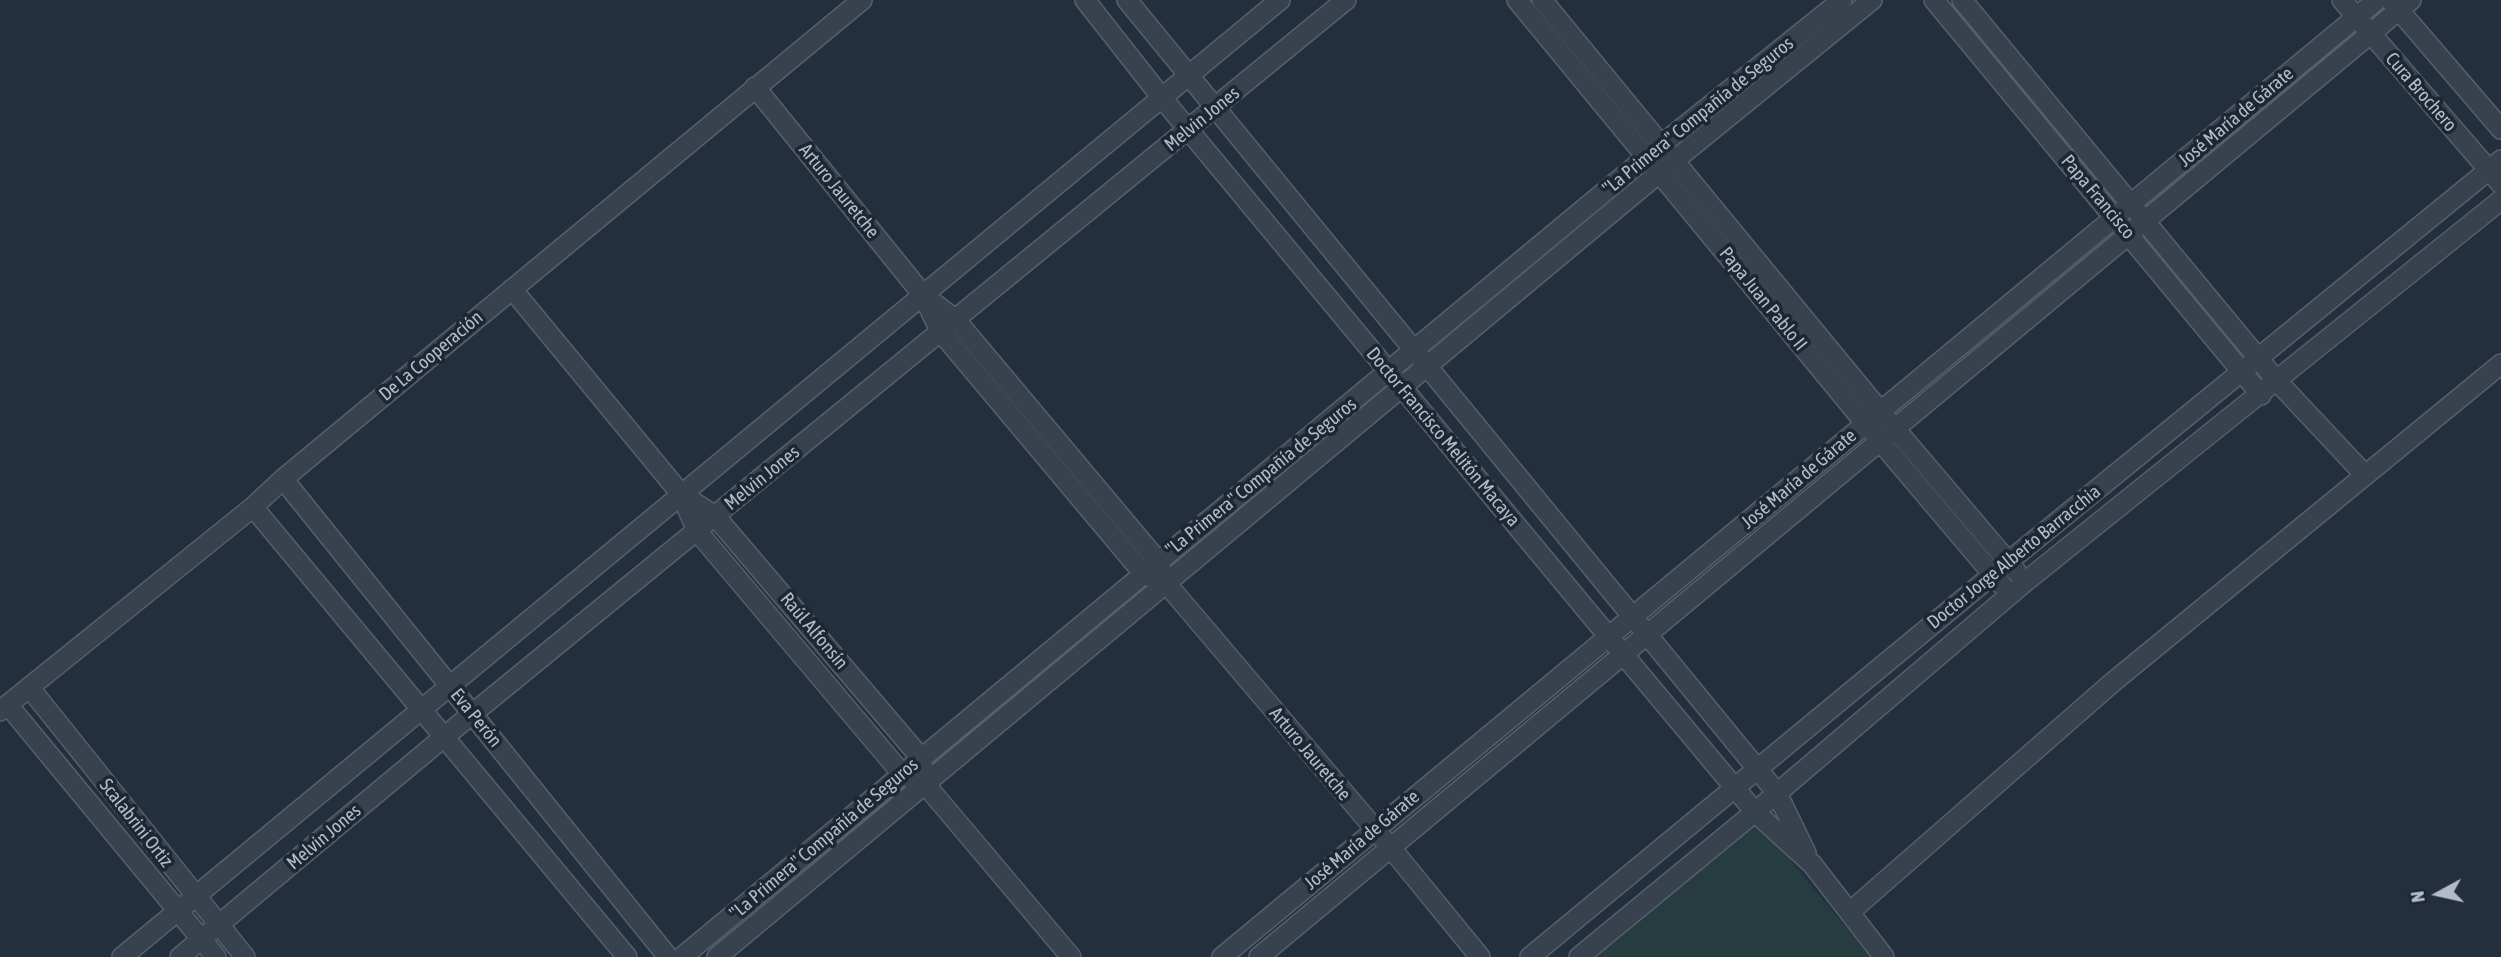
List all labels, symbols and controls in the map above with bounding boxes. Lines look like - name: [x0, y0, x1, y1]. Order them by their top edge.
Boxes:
- street label: "La Primera" Compañía de Seguros: [1598, 32, 1798, 200]
- street label: Cura Brochero: [2380, 48, 2462, 136]
- street label: José María de Gárate: [2174, 62, 2298, 172]
- street label: Melvin Jones: [1160, 82, 1244, 156]
- street label: Arturo Jauretche: [794, 139, 884, 243]
- street label: Papa Francisco: [2056, 150, 2140, 244]
- street label: Papa Juan Pablo II: [1714, 242, 1812, 356]
- street label: De La Cooperación: [375, 306, 487, 406]
- street label: Doctor Francisco Melitón Macaya: [1361, 343, 1525, 531]
- street label: "La Primera" Compañía de Seguros: [1161, 393, 1361, 561]
- street label: José María de Gárate: [1737, 424, 1861, 534]
- street label: Melvin Jones: [720, 441, 804, 515]
- street label: Doctor Jorge Alberto Barracchia: [1923, 480, 2105, 634]
- street label: Raúl Alfonsín: [775, 588, 853, 674]
- street label: Eva Perón: [446, 684, 506, 752]
- street label: Arturo Jauretche: [1264, 703, 1356, 805]
- street label: "La Primera" Compañía de Seguros: [725, 753, 923, 925]
- street label: Scalabrini Ortiz: [94, 774, 178, 872]
- street label: José María de Gárate: [1300, 785, 1424, 895]
- street label: Melvin Jones: [282, 799, 366, 875]
- north arrow: [2403, 859, 2473, 929]
- text: N: [2406, 890, 2429, 904]

